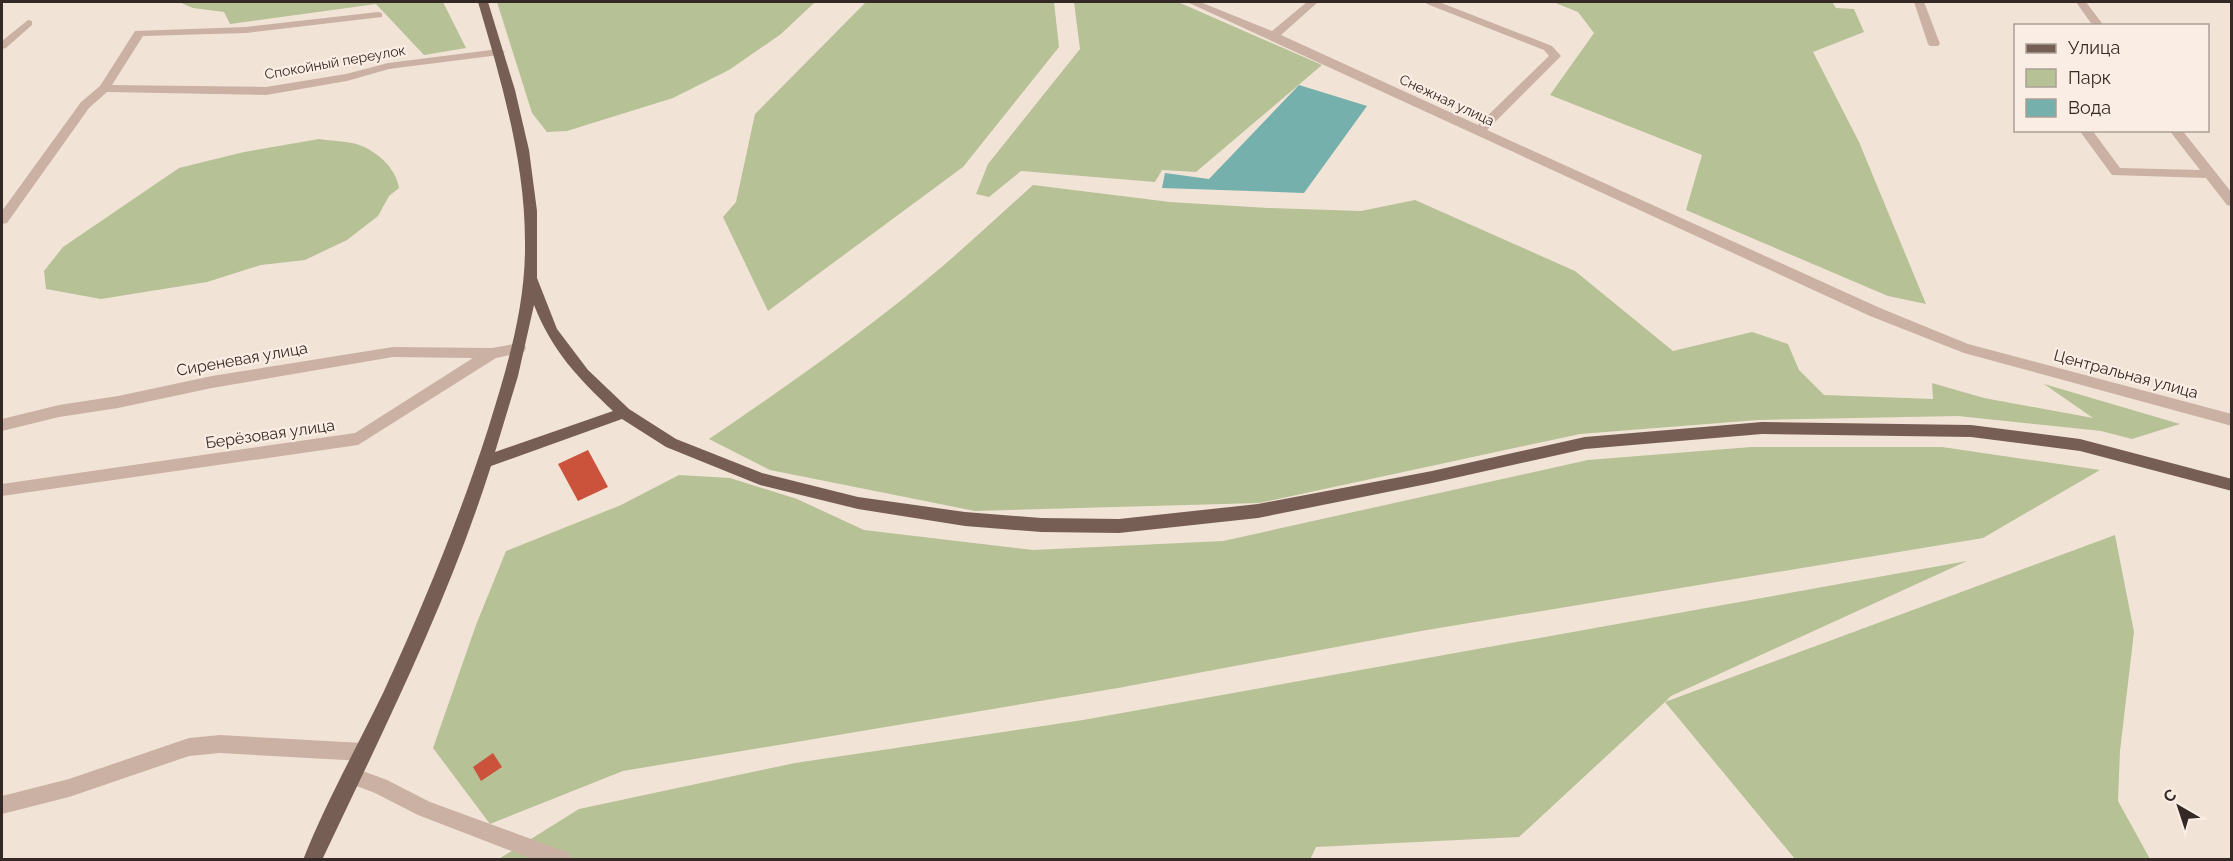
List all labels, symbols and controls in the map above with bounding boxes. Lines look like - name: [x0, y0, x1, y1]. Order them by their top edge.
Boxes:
- legend: [2014, 24, 2209, 132]
- text: Улица: [2068, 37, 2120, 58]
- street label: Спокойный переулок: [263, 42, 407, 82]
- text: Парк: [2068, 67, 2111, 88]
- street label: Снежная улица: [1397, 71, 1497, 129]
- text: Вода: [2068, 97, 2111, 118]
- street label: Сиреневая улица: [175, 338, 309, 380]
- street label: Центральная улица: [2052, 346, 2200, 402]
- street label: Берёзовая улица: [204, 416, 336, 452]
- north arrow: [2149, 777, 2209, 837]
- text: С: [2160, 785, 2180, 807]

